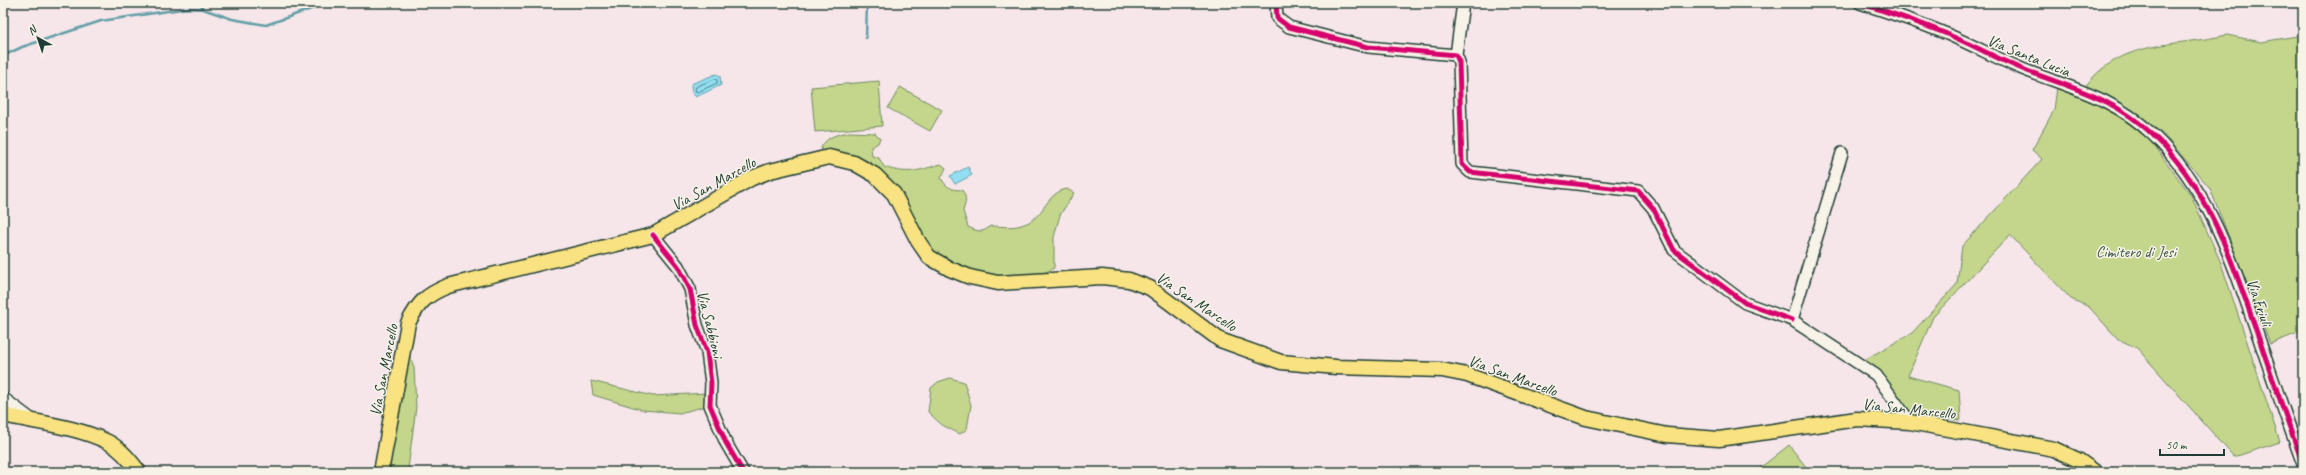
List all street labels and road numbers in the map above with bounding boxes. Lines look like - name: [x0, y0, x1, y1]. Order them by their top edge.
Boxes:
- street label: Via Santa Lucia: [1984, 30, 2074, 82]
- street label: Via San Marcello: [668, 152, 760, 215]
- street label: Via San Marcello: [1152, 268, 1242, 337]
- street label: Via Friuli: [2242, 276, 2277, 331]
- street label: Via Sabbioni: [692, 289, 728, 362]
- street label: Via San Marcello: [365, 321, 403, 418]
- street label: Via San Marcello: [1466, 351, 1561, 402]
- street label: Via San Marcello: [1862, 394, 1958, 424]

